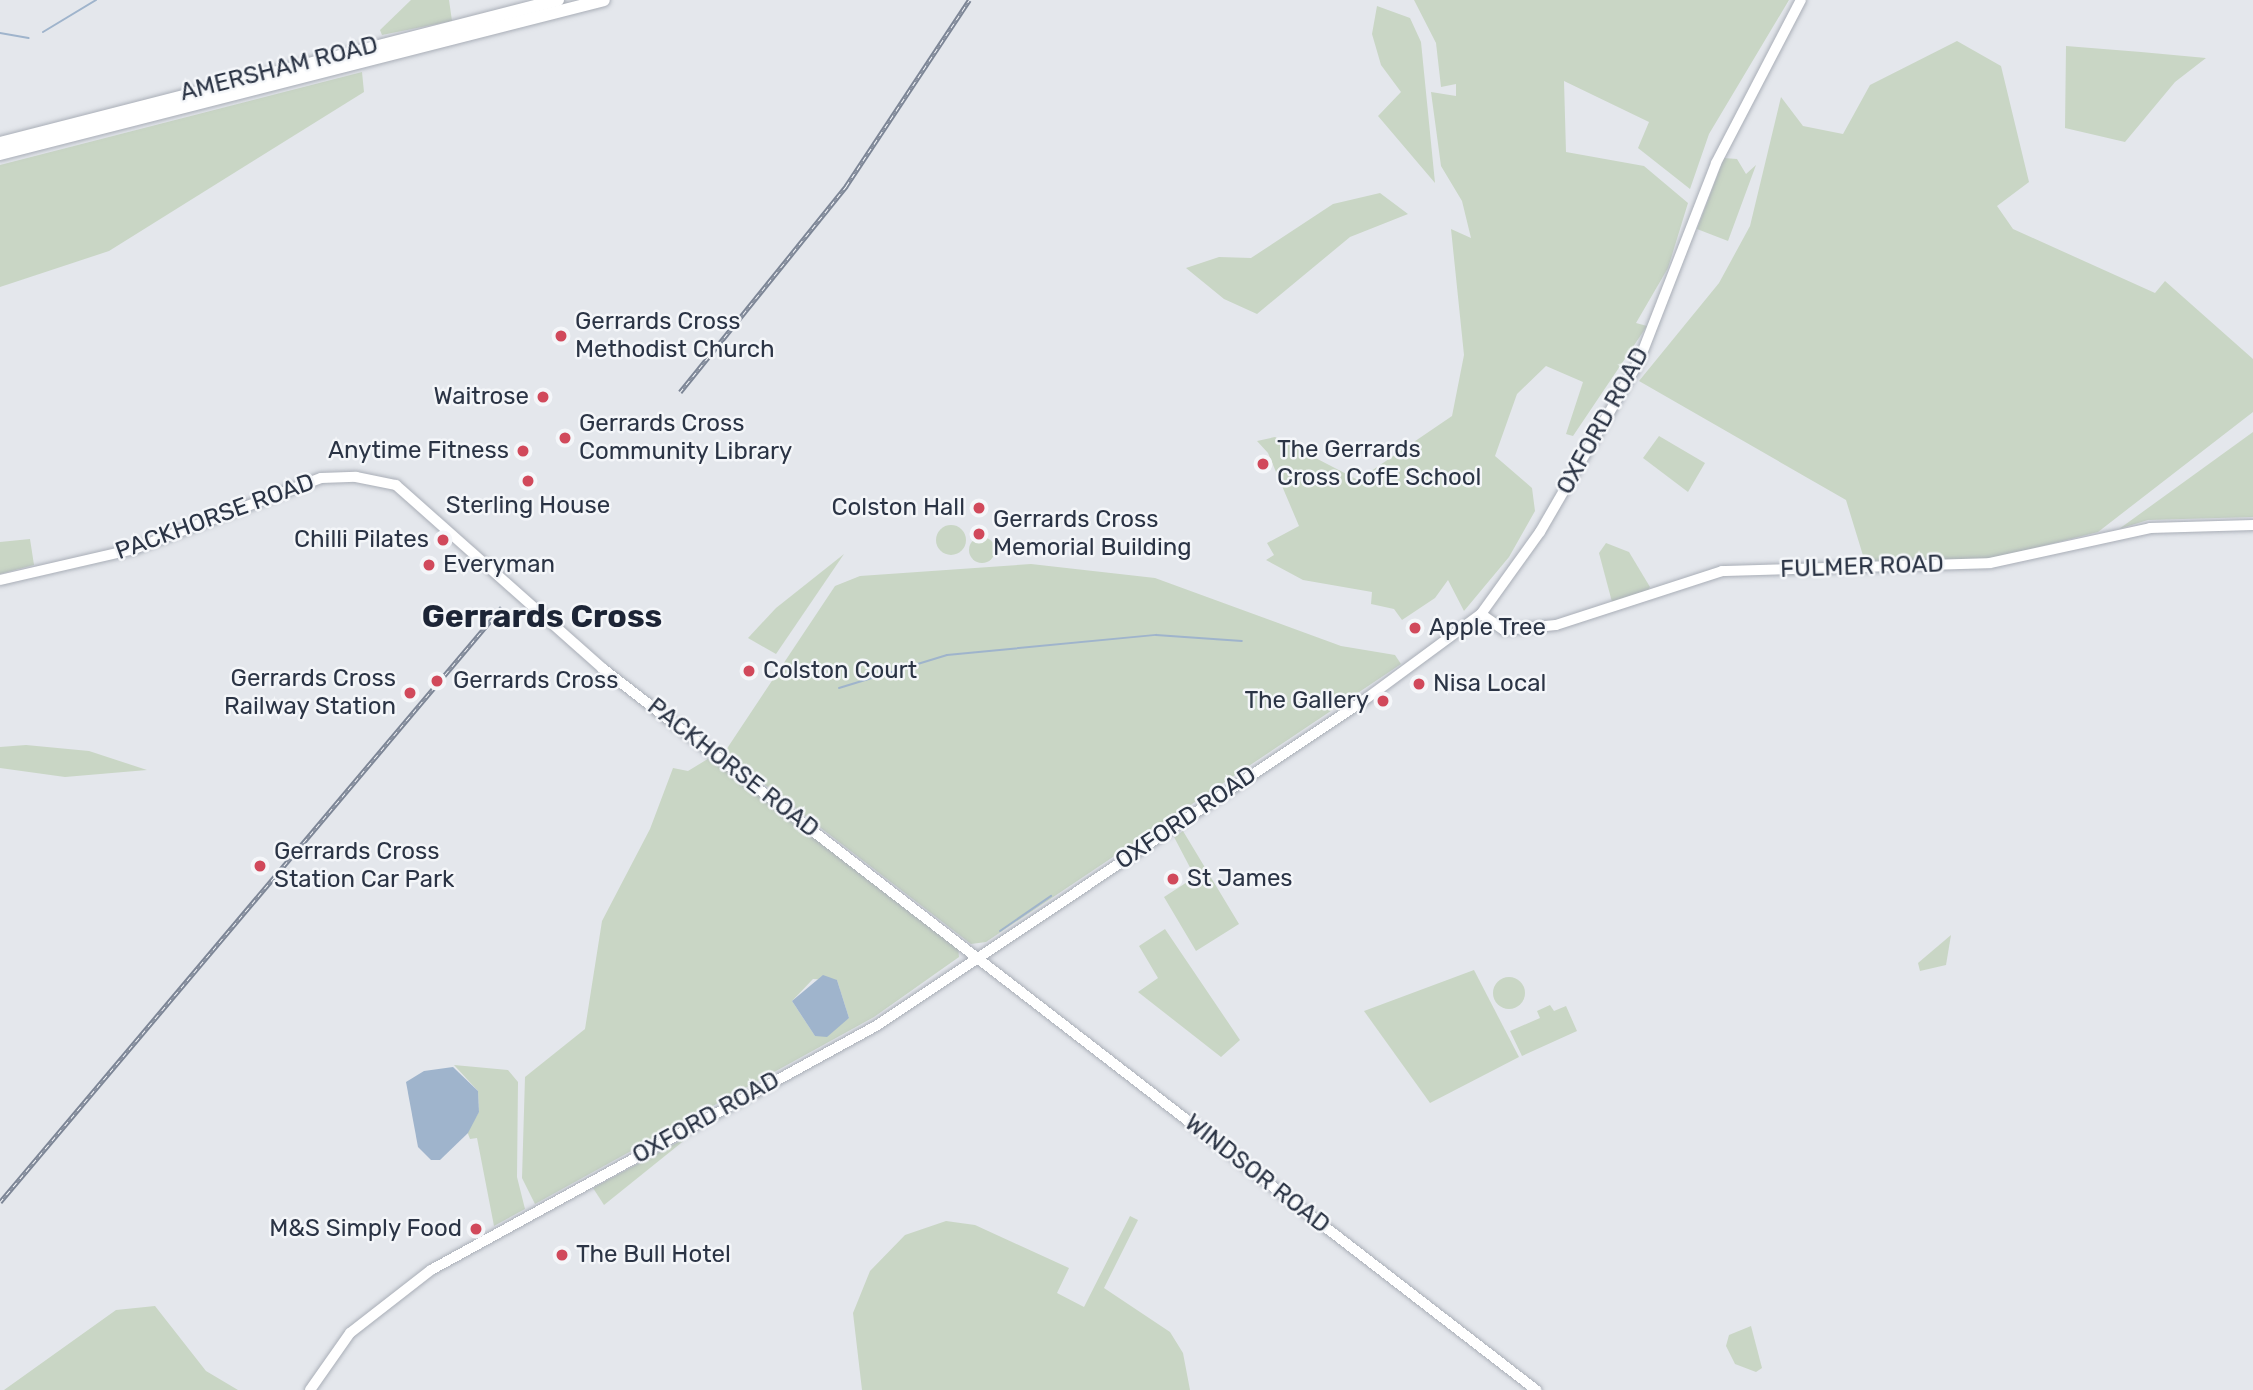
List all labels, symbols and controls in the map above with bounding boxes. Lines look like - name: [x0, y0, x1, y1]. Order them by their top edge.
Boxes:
- street label: AMERSHAM ROAD: [177, 31, 381, 107]
- place label: Gerrards Cross Methodist Church: [575, 308, 775, 364]
- marker: Gerrards Cross Methodist Church: [553, 328, 569, 344]
- street label: OXFORD ROAD: [1551, 343, 1655, 499]
- place label: Waitrose: [434, 383, 529, 411]
- marker: Waitrose: [535, 389, 551, 405]
- place label: Gerrards Cross Community Library: [579, 410, 793, 466]
- marker: Gerrards Cross Community Library: [557, 430, 573, 446]
- place label: The Gerrards Cross CofE School: [1277, 436, 1481, 492]
- place label: Anytime Fitness: [328, 437, 509, 465]
- marker: Anytime Fitness: [515, 443, 531, 459]
- marker: The Gerrards Cross CofE School: [1255, 456, 1271, 472]
- street label: PACKHORSE ROAD: [112, 468, 318, 566]
- marker: Sterling House: [520, 473, 536, 489]
- place label: Sterling House: [446, 492, 610, 520]
- place label: Colston Hall: [832, 494, 965, 522]
- marker: Colston Hall: [971, 500, 987, 516]
- place label: Gerrards Cross Memorial Building: [993, 506, 1192, 562]
- place label: Chilli Pilates: [294, 526, 429, 554]
- marker: Gerrards Cross Memorial Building: [971, 526, 987, 542]
- marker: Chilli Pilates: [435, 532, 451, 548]
- street label: FULMER ROAD: [1780, 550, 1944, 584]
- place label: Everyman: [443, 551, 555, 579]
- marker: Everyman: [421, 557, 437, 573]
- district label: Gerrards Cross: [422, 597, 662, 635]
- place label: Apple Tree: [1429, 614, 1547, 642]
- marker: Apple Tree: [1407, 620, 1423, 636]
- place label: Colston Court: [763, 657, 917, 685]
- marker: Colston Court: [741, 663, 757, 679]
- place label: Gerrards Cross Railway Station: [223, 665, 396, 721]
- place label: Gerrards Cross: [453, 667, 618, 695]
- place label: Nisa Local: [1433, 670, 1546, 698]
- marker: Gerrards Cross: [427, 671, 447, 691]
- marker: Nisa Local: [1411, 676, 1427, 692]
- marker: Gerrards Cross Railway Station: [402, 685, 418, 701]
- place label: The Gallery: [1245, 687, 1369, 715]
- street label: PACKHORSE ROAD: [642, 692, 824, 844]
- marker: The Gallery: [1375, 693, 1391, 709]
- street label: OXFORD ROAD: [1110, 760, 1262, 876]
- place label: Gerrards Cross Station Car Park: [274, 838, 455, 894]
- marker: Gerrards Cross Station Car Park: [252, 858, 268, 874]
- place label: St James: [1187, 865, 1293, 893]
- marker: St James: [1165, 871, 1181, 887]
- street label: OXFORD ROAD: [628, 1066, 784, 1170]
- street label: WINDSOR ROAD: [1179, 1108, 1335, 1240]
- place label: M&S Simply Food: [269, 1215, 462, 1243]
- marker: M&S Simply Food: [468, 1221, 484, 1237]
- place label: The Bull Hotel: [576, 1241, 731, 1269]
- marker: The Bull Hotel: [554, 1247, 570, 1263]

